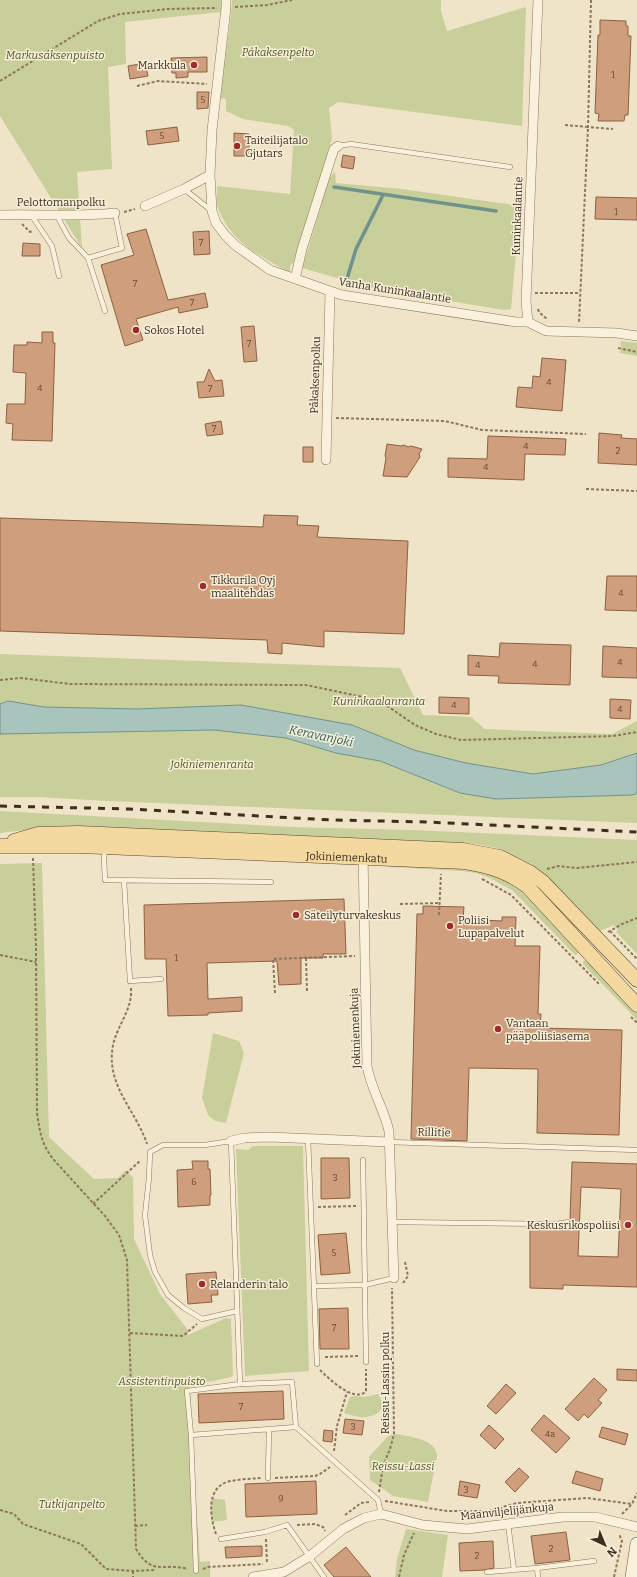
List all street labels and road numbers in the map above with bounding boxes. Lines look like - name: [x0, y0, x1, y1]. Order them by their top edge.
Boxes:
- street label: Kuninkaalantie: [510, 176, 525, 256]
- street label: Pelottomanpolku: [17, 196, 105, 209]
- street label: Vanha Kuninkaalantie: [338, 275, 452, 306]
- street label: Påkaksenpolku: [308, 336, 323, 414]
- street label: Jokiniemenkatu: [305, 849, 388, 866]
- street label: Jokiniemenkuja: [348, 987, 363, 1070]
- street label: Rillitie: [417, 1125, 451, 1140]
- street label: Reissu-Lassin polku: [379, 1332, 392, 1434]
- street label: Maanviljelijänkuja: [460, 1500, 554, 1523]

